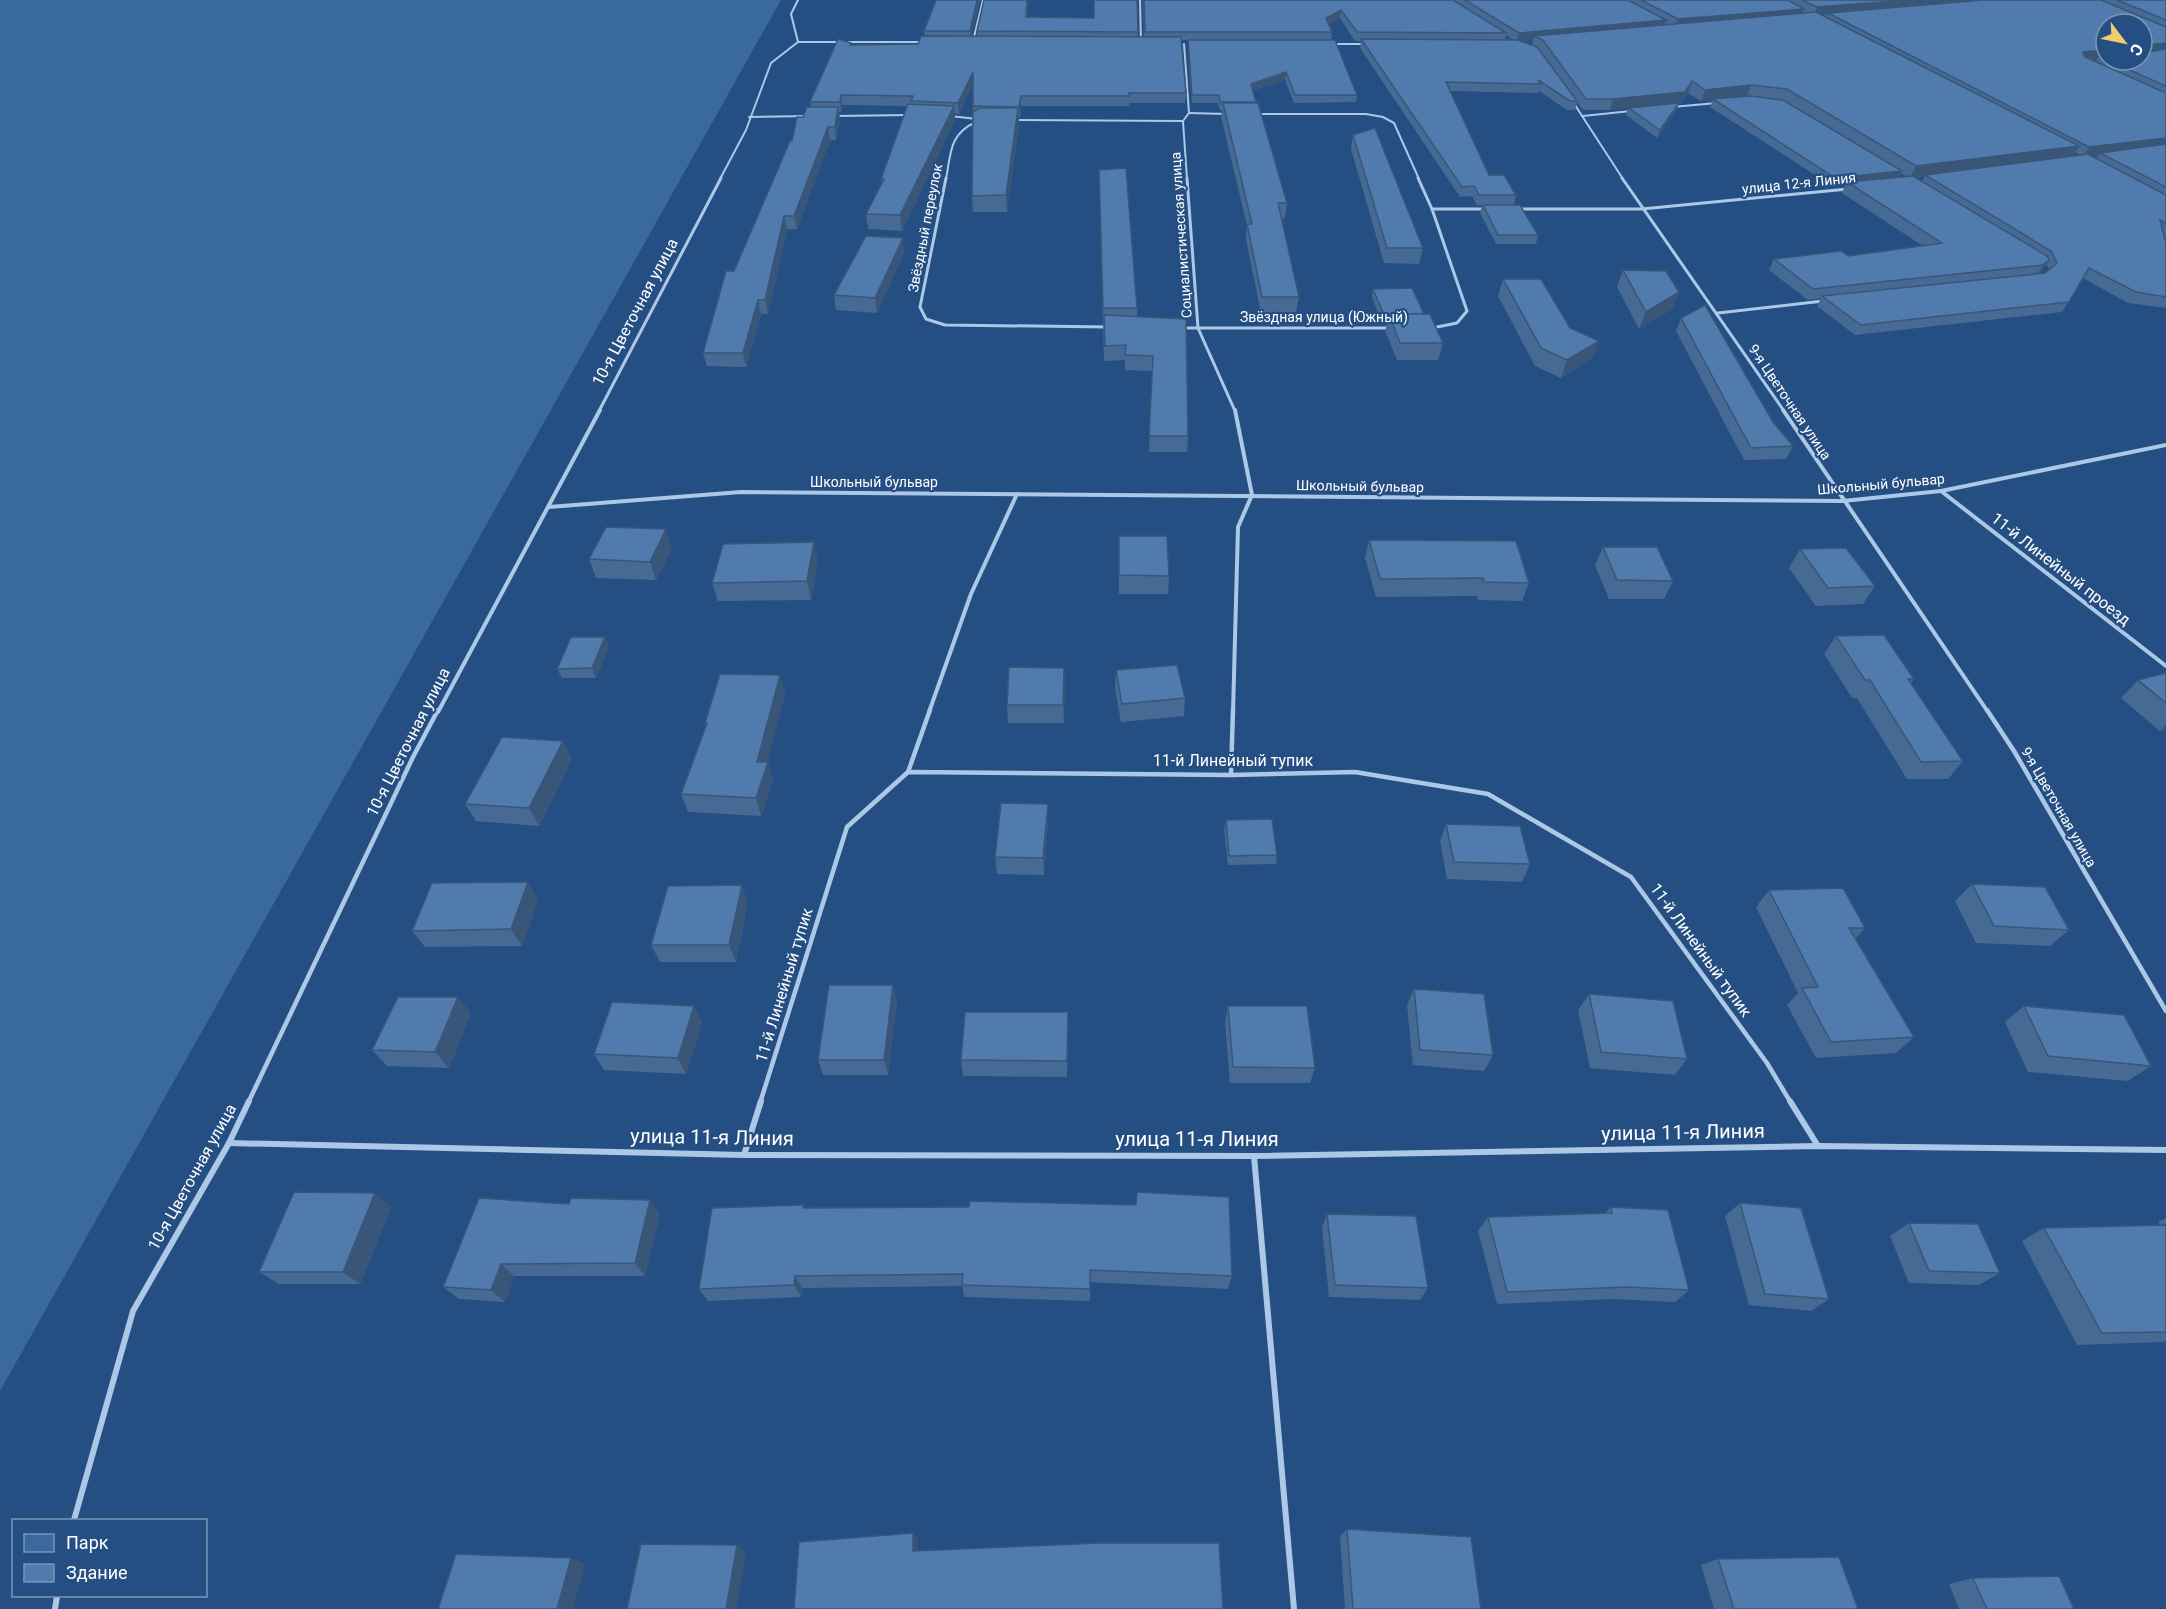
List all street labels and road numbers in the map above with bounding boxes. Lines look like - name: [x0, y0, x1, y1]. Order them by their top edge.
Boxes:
- street label: Социалистическая улица: [1167, 151, 1195, 319]
- street label: Звёздный переулок: [905, 162, 945, 294]
- street label: улица 12-я Линия: [1741, 169, 1857, 197]
- street label: 10-я Цветочная улица: [588, 235, 682, 389]
- street label: Звёздная улица (Южный): [1240, 309, 1408, 326]
- street label: 9-я Цветочная улица: [1745, 341, 1835, 463]
- street label: Школьный бульвар: [1817, 470, 1946, 498]
- street label: Школьный бульвар: [810, 474, 938, 490]
- street label: Школьный бульвар: [1296, 477, 1424, 495]
- street label: 11-й Линейный проезд: [1988, 509, 2135, 630]
- street label: 10-я Цветочная улица: [362, 665, 454, 819]
- street label: 9-я Цветочная улица: [2018, 744, 2100, 870]
- street label: 11-й Линейный тупик: [1153, 751, 1314, 770]
- street label: 11-й Линейный тупик: [1646, 880, 1756, 1021]
- street label: 11-й Линейный тупик: [751, 905, 817, 1064]
- street label: 10-я Цветочная улица: [144, 1101, 240, 1253]
- street label: улица 11-я Линия: [1601, 1119, 1765, 1145]
- street label: улица 11-я Линия: [630, 1124, 794, 1150]
- street label: улица 11-я Линия: [1115, 1127, 1279, 1151]

